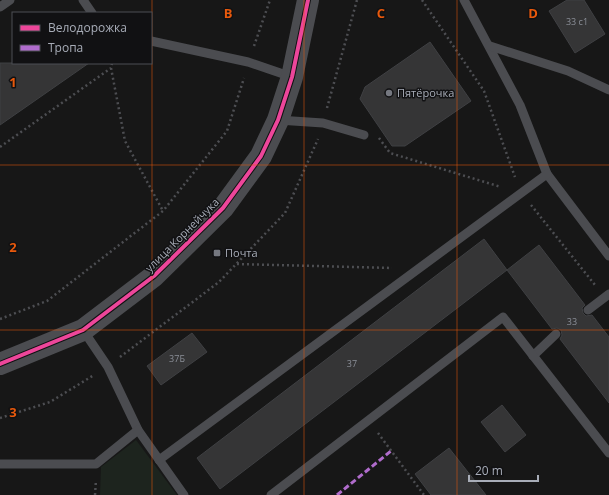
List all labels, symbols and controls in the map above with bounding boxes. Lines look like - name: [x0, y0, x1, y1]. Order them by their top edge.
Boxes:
- text: B: [224, 4, 233, 22]
- text: C: [377, 4, 385, 22]
- text: D: [528, 4, 538, 22]
- legend: [12, 12, 152, 64]
- house number: 33 с1: [566, 15, 588, 28]
- text: Велодорожка: [48, 19, 127, 36]
- text: Тропа: [48, 39, 83, 56]
- text: 1: [9, 73, 17, 91]
- place label: Пятёрочка: [397, 85, 454, 100]
- marker: Пятёрочка: [384, 88, 394, 98]
- street label: улица Корнейчука: [141, 194, 222, 275]
- text: 2: [9, 238, 17, 256]
- place label: Почта: [225, 245, 258, 260]
- marker: Почта: [212, 248, 222, 258]
- house number: 33: [567, 315, 577, 328]
- house number: 37Б: [169, 352, 185, 365]
- house number: 37: [347, 357, 357, 370]
- text: 3: [9, 403, 17, 421]
- scale bar: [469, 457, 538, 483]
- text: 20 m: [475, 462, 503, 479]

